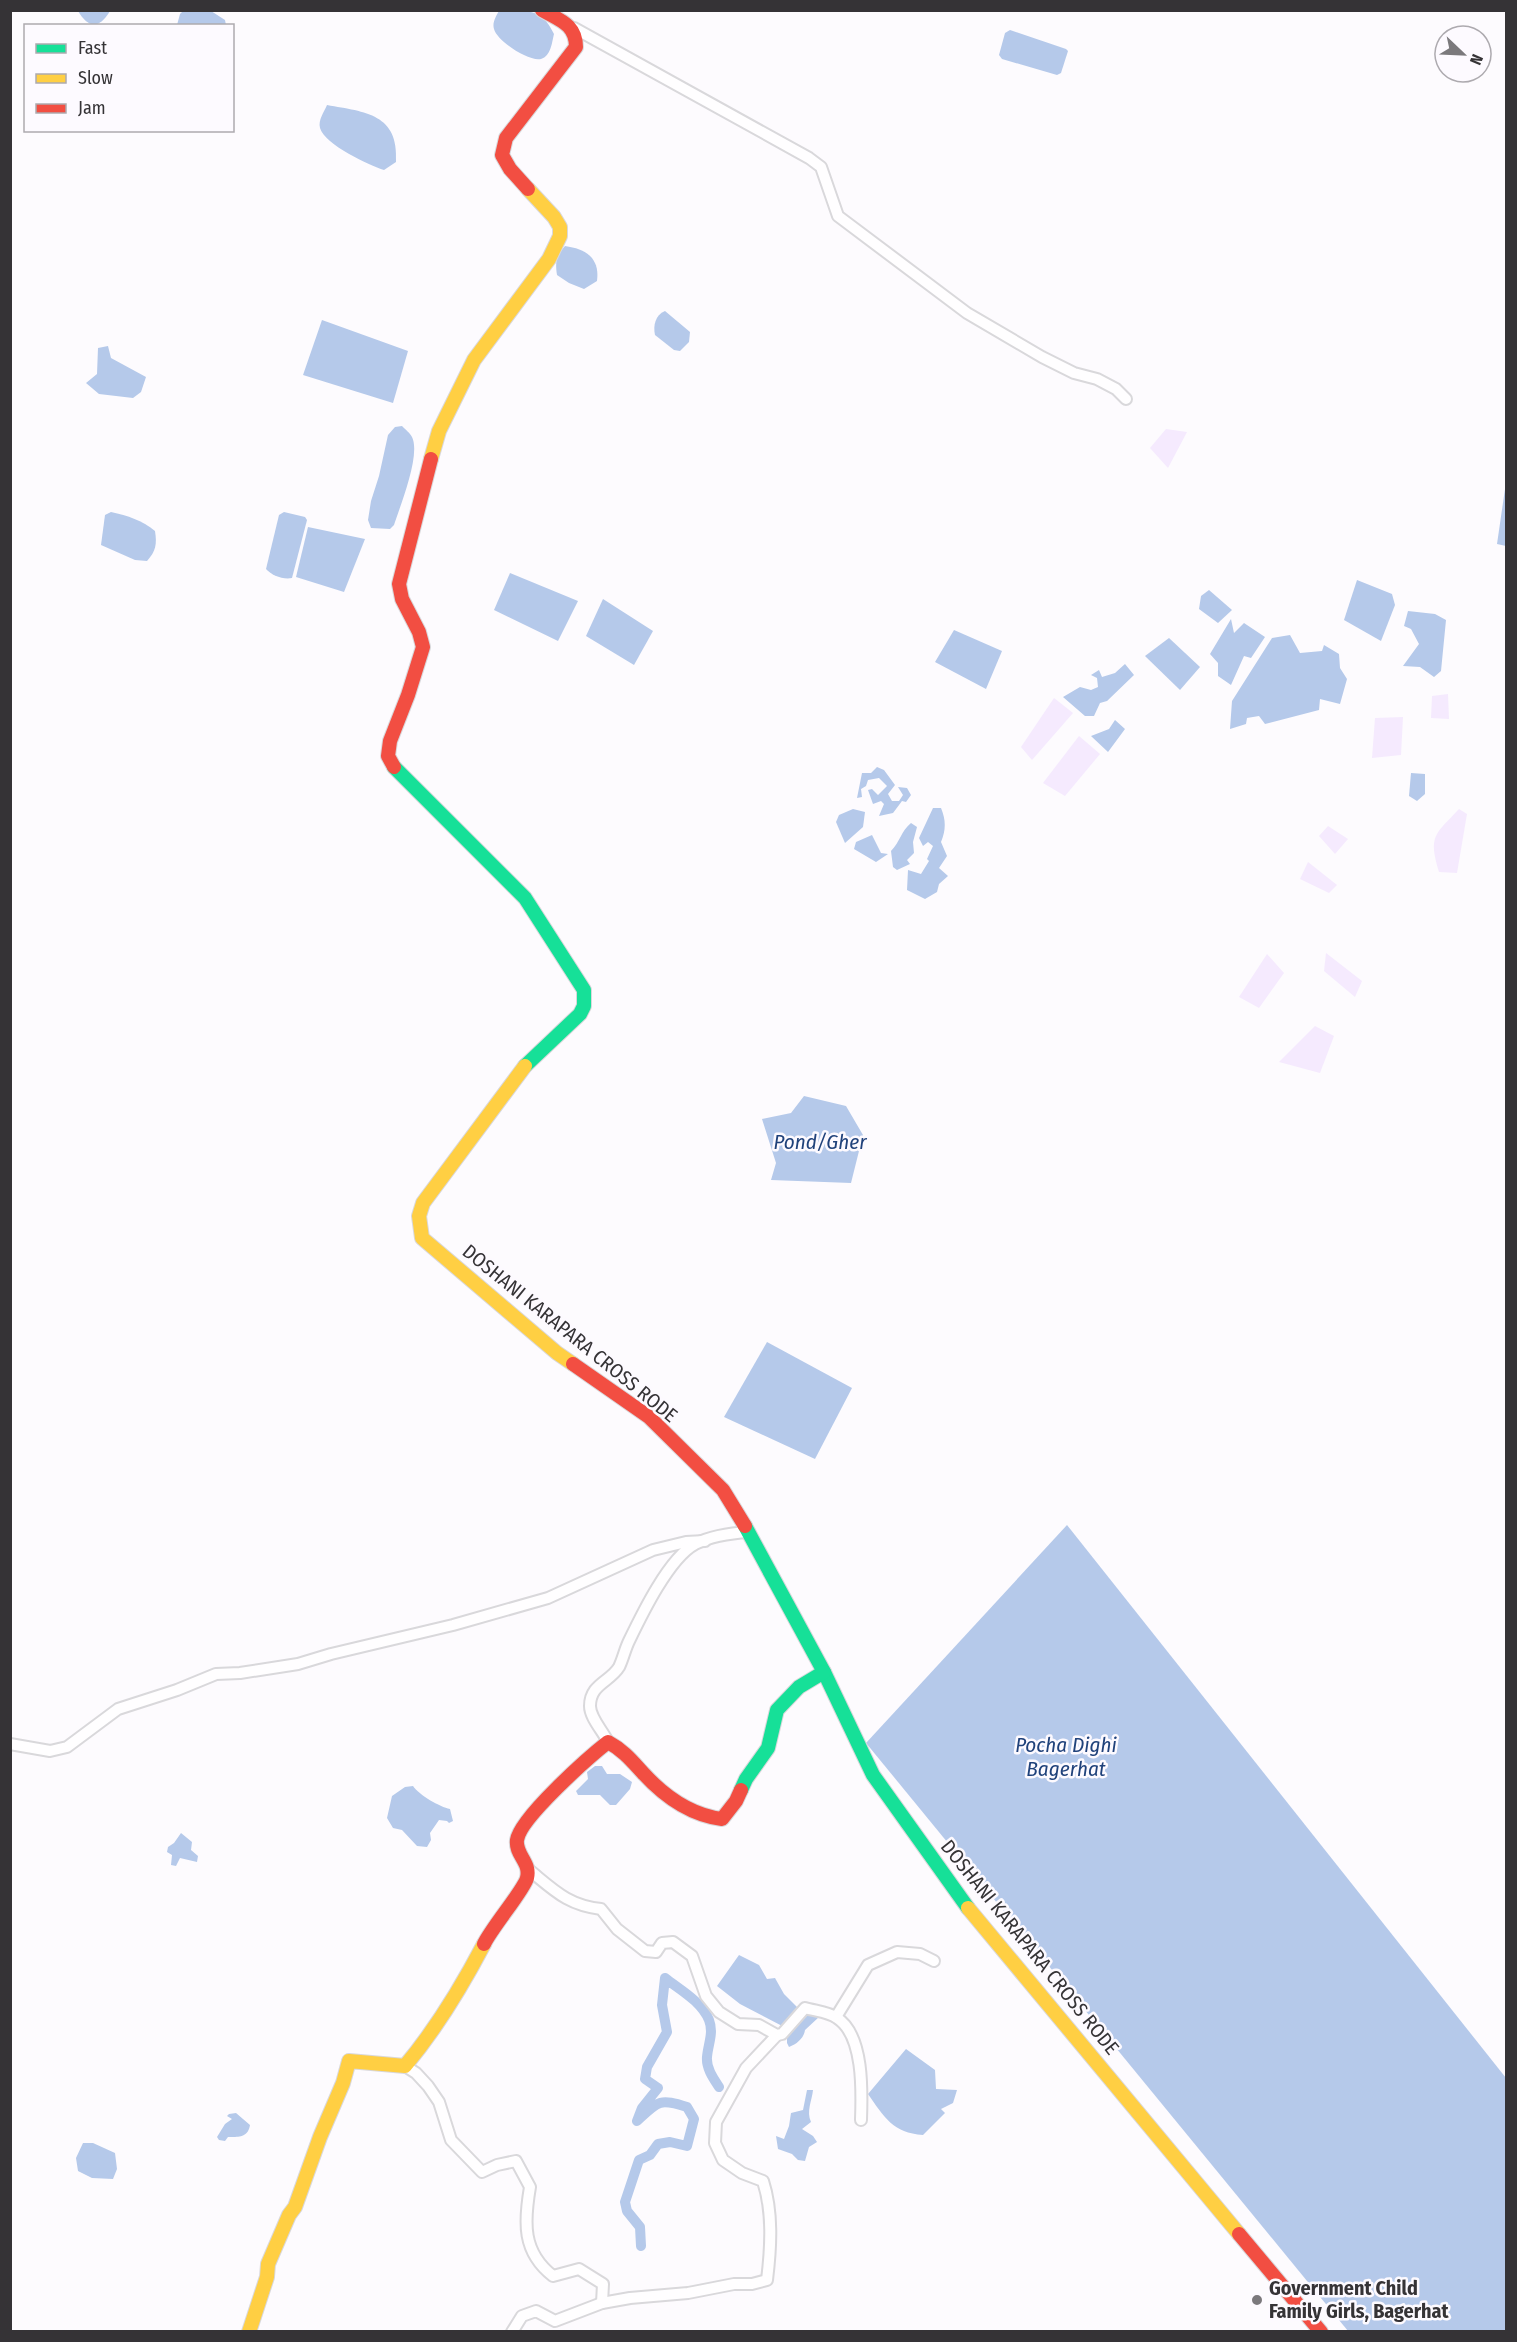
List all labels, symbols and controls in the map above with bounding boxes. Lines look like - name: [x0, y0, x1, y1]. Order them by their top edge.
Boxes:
- legend: [24, 24, 234, 132]
- north arrow: [1433, 24, 1493, 84]
- text: Fast: [78, 37, 107, 59]
- text: N: [1466, 52, 1487, 68]
- text: Slow: [78, 67, 113, 89]
- text: Jam: [78, 97, 106, 119]
- water label: Pond/Gher: [774, 1129, 867, 1155]
- street label: DOSHANI KARAPARA CROSS RODE: [458, 1239, 682, 1427]
- water label: Pocha Dighi Bagerhat: [1015, 1732, 1118, 1782]
- street label: DOSHANI KARAPARA CROSS RODE: [936, 1835, 1124, 2059]
- place label: Government Child Family Girls, Bagerhat: [1269, 2276, 1449, 2323]
- marker: Government Child Family Girls, Bagerhat: [1250, 2293, 1264, 2307]

